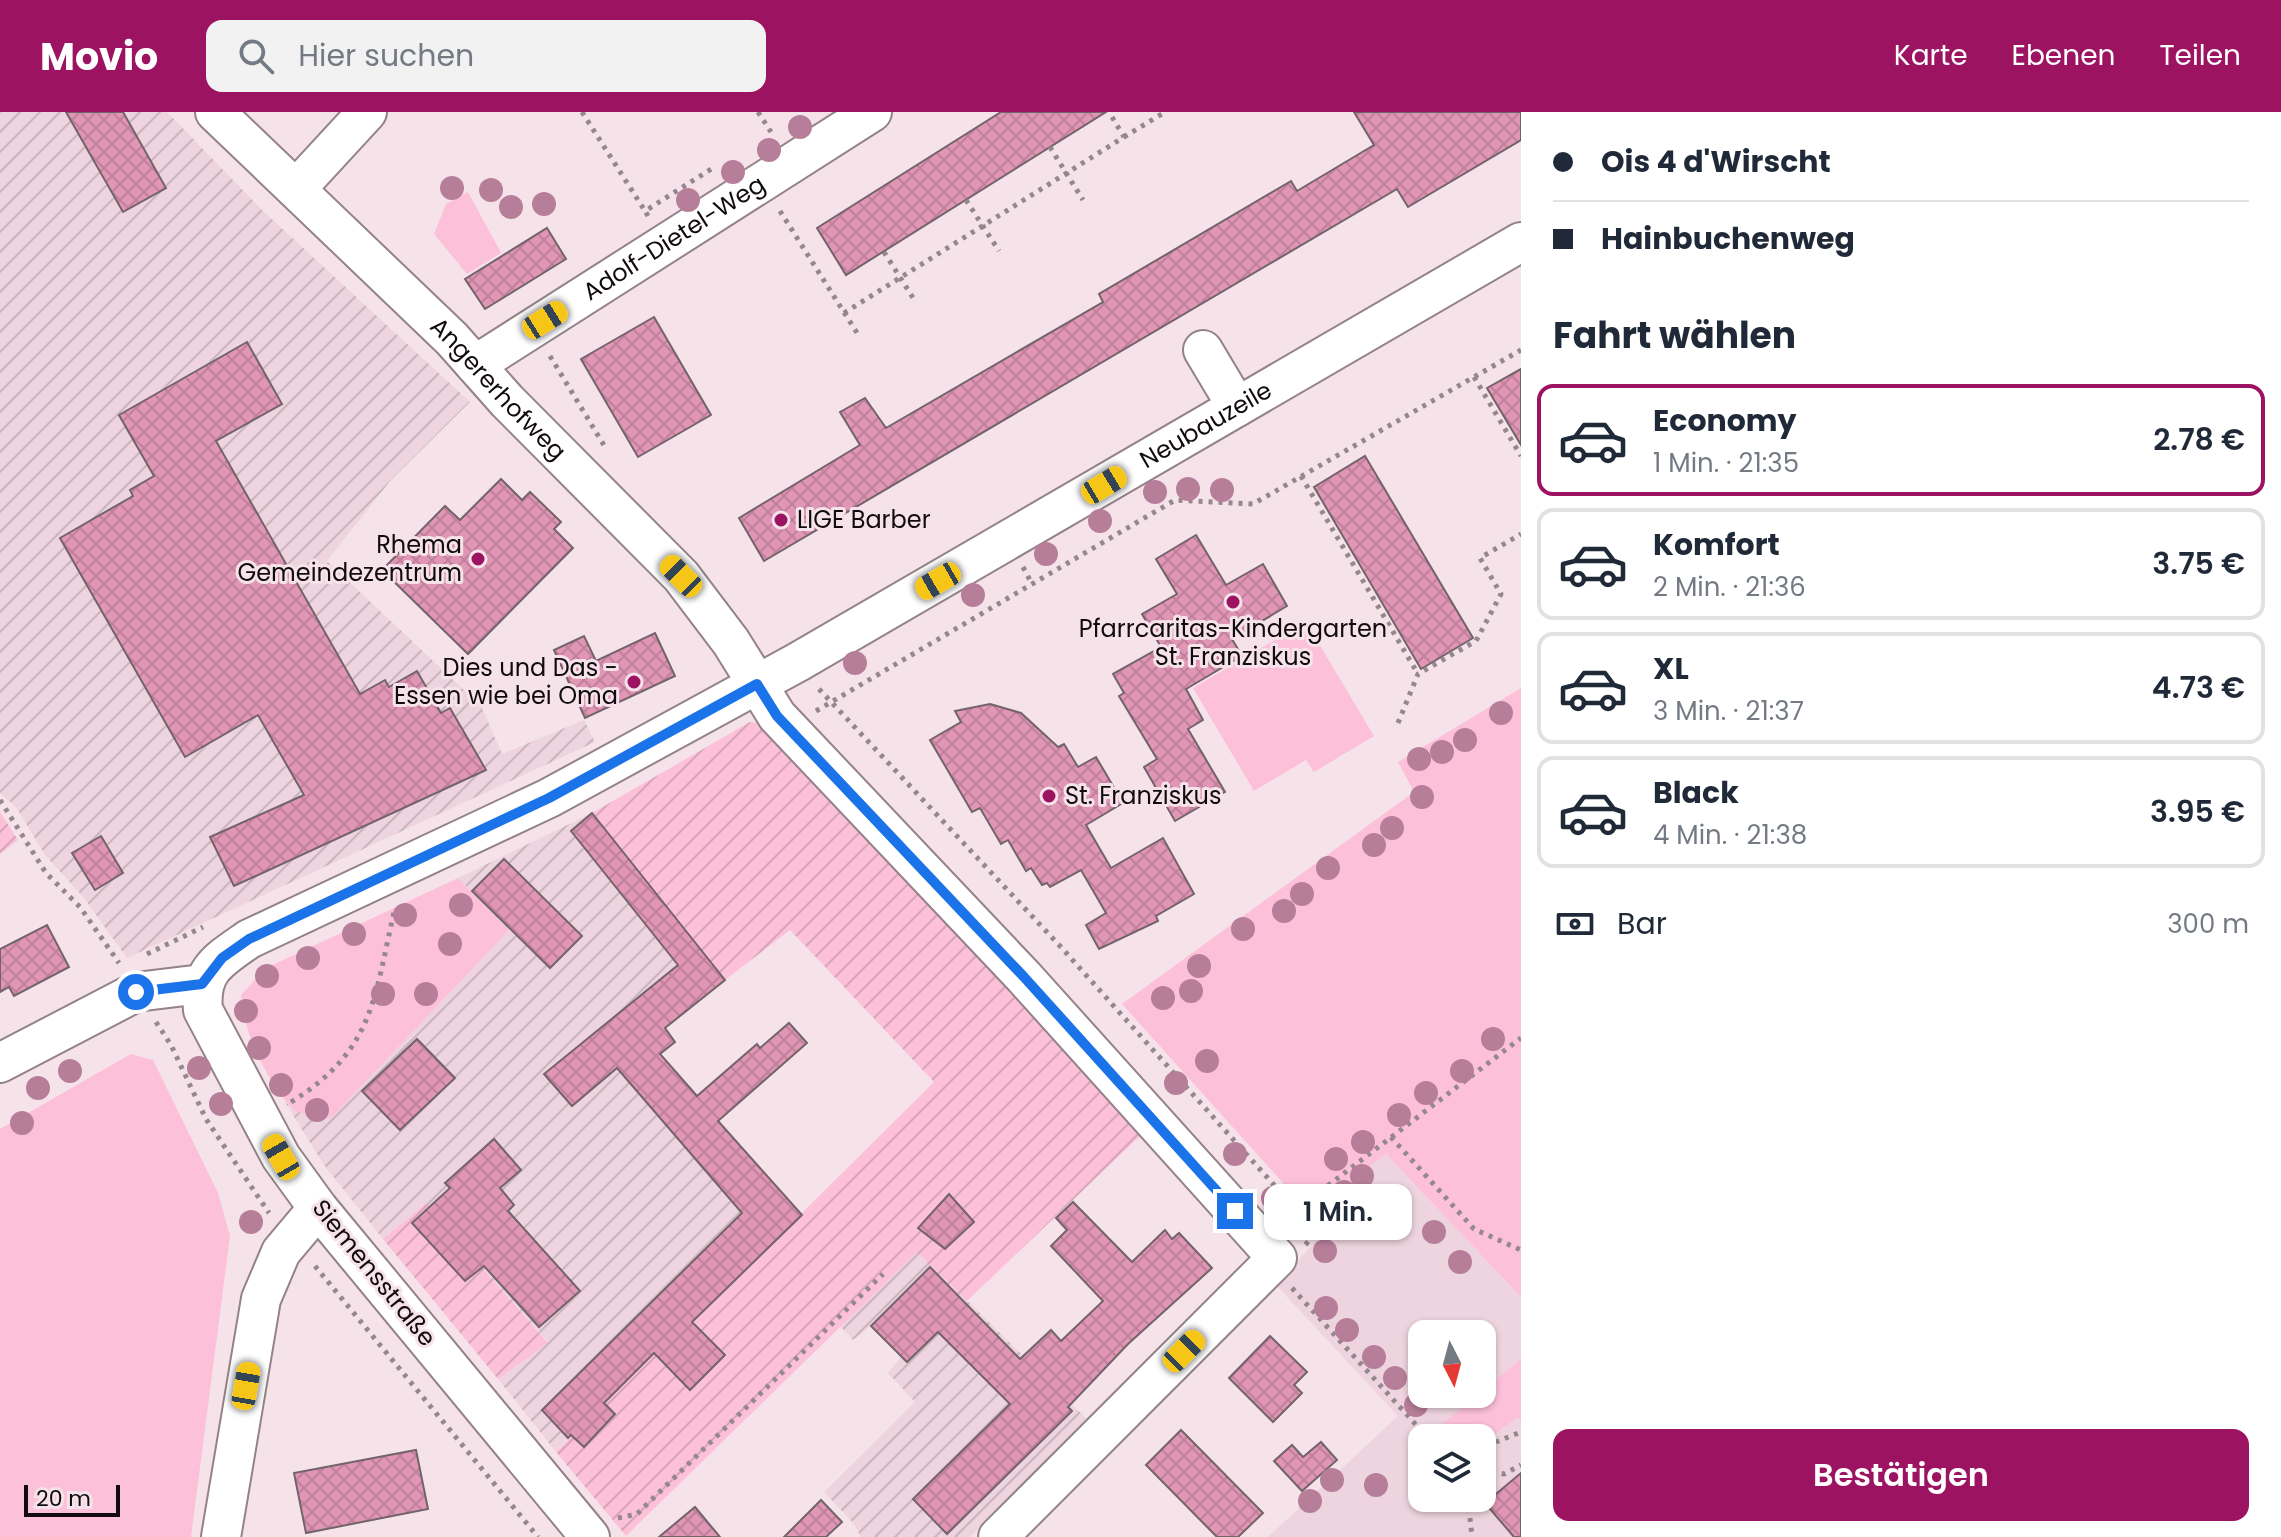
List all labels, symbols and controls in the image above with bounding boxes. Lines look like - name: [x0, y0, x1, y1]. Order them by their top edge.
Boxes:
- search box: [206, 20, 766, 92]
- text: Movio: [40, 30, 158, 83]
- icon: search: [234, 34, 278, 78]
- text: Hier suchen: [298, 34, 474, 77]
- text: Karte: [1894, 36, 1968, 75]
- text: Ebenen: [2012, 36, 2115, 75]
- text: Teilen: [2159, 36, 2241, 75]
- text: Ois 4 d'Wirscht: [1601, 140, 1831, 183]
- street label: Adolf-Dietel-Weg: [576, 167, 771, 308]
- text: Hainbuchenweg: [1601, 217, 1855, 260]
- car: [518, 297, 572, 343]
- street label: Angererhofweg: [423, 310, 574, 467]
- text: Fahrt wählen: [1553, 310, 1796, 361]
- street label: Neubauzeile: [1134, 373, 1278, 476]
- text: Economy: [1653, 399, 1797, 442]
- icon: car: [1557, 404, 1629, 476]
- text: 2.78 €: [2153, 418, 2245, 461]
- text: 1 Min. · 21:35: [1653, 445, 1799, 481]
- car: [1077, 462, 1131, 508]
- place label: LIGE Barber: [797, 503, 931, 536]
- marker: LIGE Barber: [772, 511, 790, 529]
- text: Komfort: [1653, 523, 1780, 566]
- place label: Rhema Gemeindezentrum: [238, 528, 462, 589]
- icon: car: [1557, 528, 1629, 600]
- text: 3.75 €: [2152, 542, 2245, 585]
- marker: Rhema Gemeindezentrum: [469, 550, 487, 568]
- car: [656, 551, 706, 601]
- car: [911, 559, 965, 603]
- text: 2 Min. · 21:36: [1653, 569, 1806, 605]
- marker: Pfarrcaritas-Kindergarten St. Franziskus: [1224, 593, 1242, 611]
- place label: Pfarrcaritas-Kindergarten St. Franziskus: [1079, 612, 1387, 673]
- text: XL: [1653, 647, 1689, 690]
- place label: Dies und Das - Essen wie bei Oma: [394, 651, 618, 712]
- icon: car: [1557, 652, 1629, 724]
- text: 4.73 €: [2152, 666, 2245, 709]
- marker: Dies und Das - Essen wie bei Oma: [625, 673, 643, 691]
- text: 3 Min. · 21:37: [1653, 693, 1804, 729]
- text: Black: [1653, 771, 1739, 814]
- icon: car: [1557, 776, 1629, 848]
- place label: St. Franziskus: [1065, 779, 1222, 812]
- marker: St. Franziskus: [1040, 787, 1058, 805]
- text: 3.95 €: [2150, 790, 2245, 833]
- text: 4 Min. · 21:38: [1653, 817, 1807, 853]
- icon: cash: [1553, 902, 1597, 946]
- text: Bar: [1617, 902, 1667, 945]
- text: 300 m: [2167, 906, 2249, 942]
- route start: [118, 974, 154, 1010]
- car: [259, 1130, 303, 1184]
- callout: 1 Min.: [1263, 1183, 1411, 1239]
- street label: Siemensstraße: [305, 1192, 444, 1353]
- route end: [1217, 1193, 1253, 1229]
- text: 1 Min.: [1303, 1194, 1373, 1230]
- north arrow: [1408, 1320, 1496, 1408]
- map controls: [1408, 1320, 1496, 1512]
- car: [1159, 1326, 1209, 1376]
- car: [230, 1360, 262, 1412]
- button: layers: [1408, 1424, 1496, 1512]
- button: Bestätigen: [1553, 1429, 2249, 1521]
- scale bar: [24, 1481, 120, 1517]
- text: 20 m: [36, 1483, 91, 1514]

